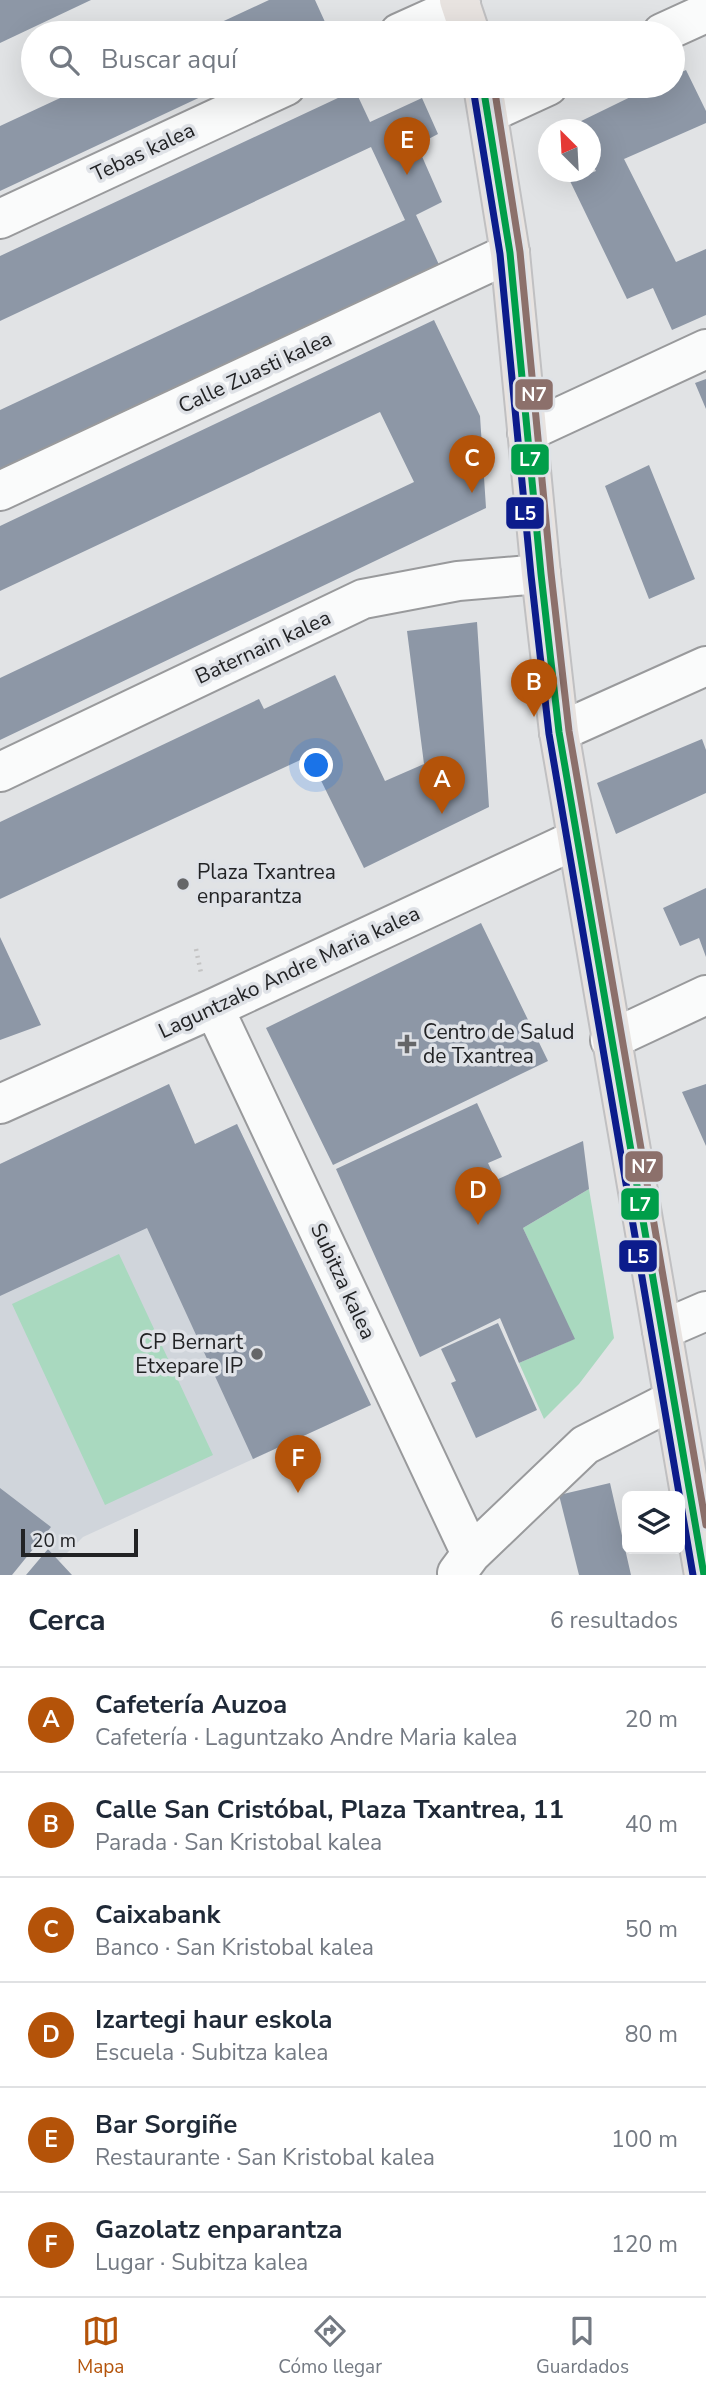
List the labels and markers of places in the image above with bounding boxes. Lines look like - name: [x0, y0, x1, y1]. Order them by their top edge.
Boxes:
- pin: E: [384, 117, 430, 175]
- pin: C: [449, 435, 495, 493]
- pin: B: [511, 659, 557, 717]
- pin: A: [419, 756, 465, 814]
- place label: Plaza Txantrea enparantza: [197, 858, 336, 910]
- marker: Plaza Txantrea enparantza: [175, 876, 191, 892]
- place label: Centro de Salud de Txantrea: [423, 1018, 574, 1070]
- marker: Centro de Salud de Txantrea: [397, 1034, 417, 1054]
- pin: D: [455, 1167, 501, 1225]
- place label: CP Bernart Etxepare IP: [135, 1328, 244, 1380]
- marker: CP Bernart Etxepare IP: [249, 1346, 265, 1362]
- pin: F: [275, 1435, 321, 1493]

